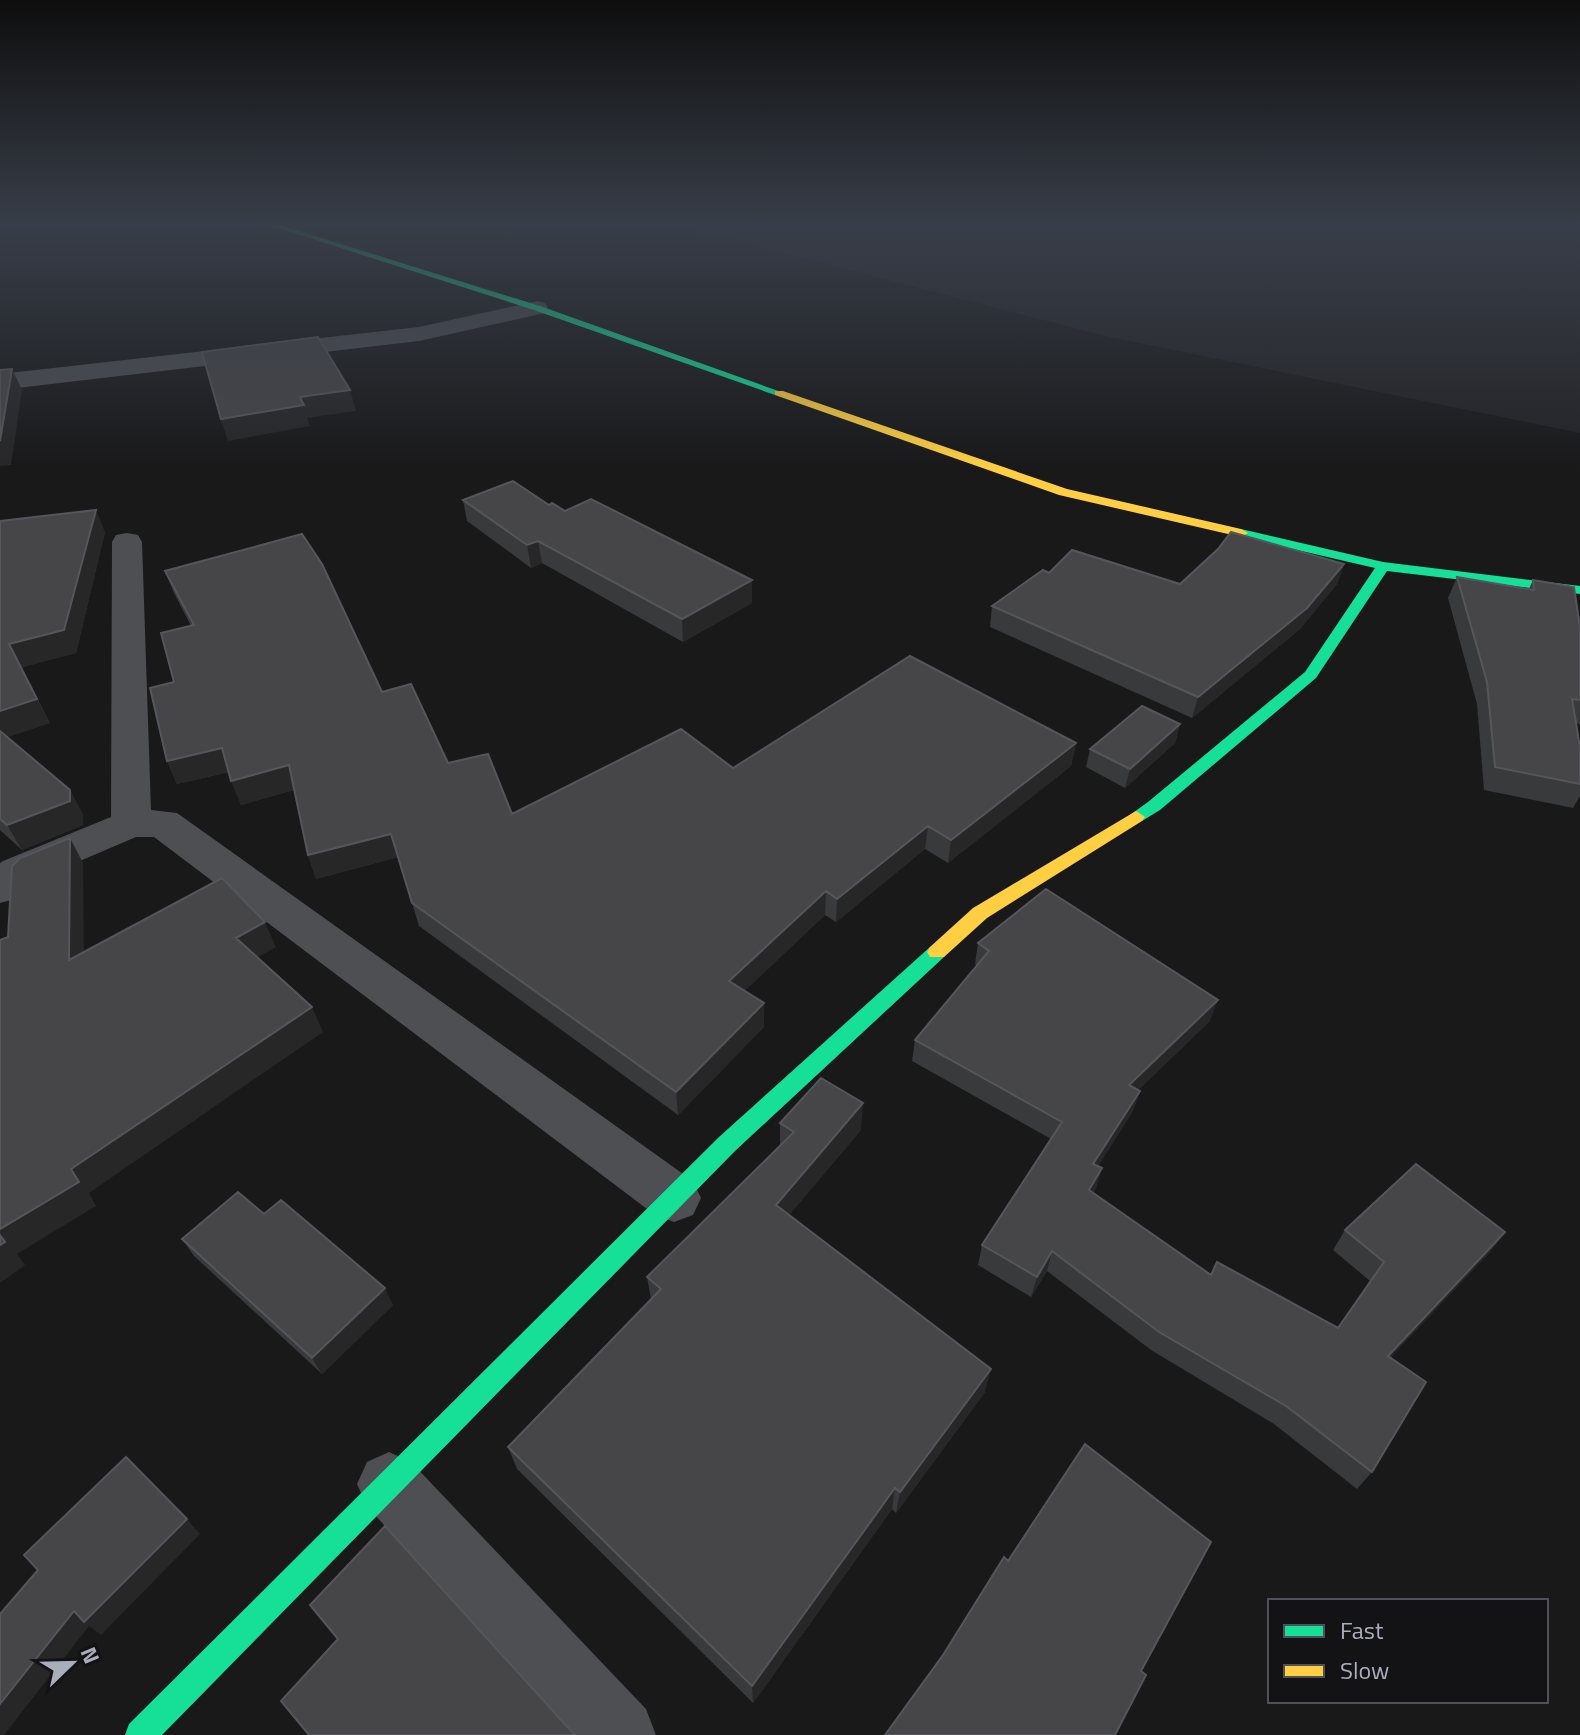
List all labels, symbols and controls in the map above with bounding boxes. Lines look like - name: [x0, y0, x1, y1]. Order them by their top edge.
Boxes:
- legend: [1268, 1599, 1548, 1703]
- text: Fast: [1340, 1612, 1384, 1648]
- north arrow: [32, 1623, 112, 1703]
- text: N: [72, 1642, 109, 1669]
- text: Slow: [1340, 1652, 1389, 1688]

